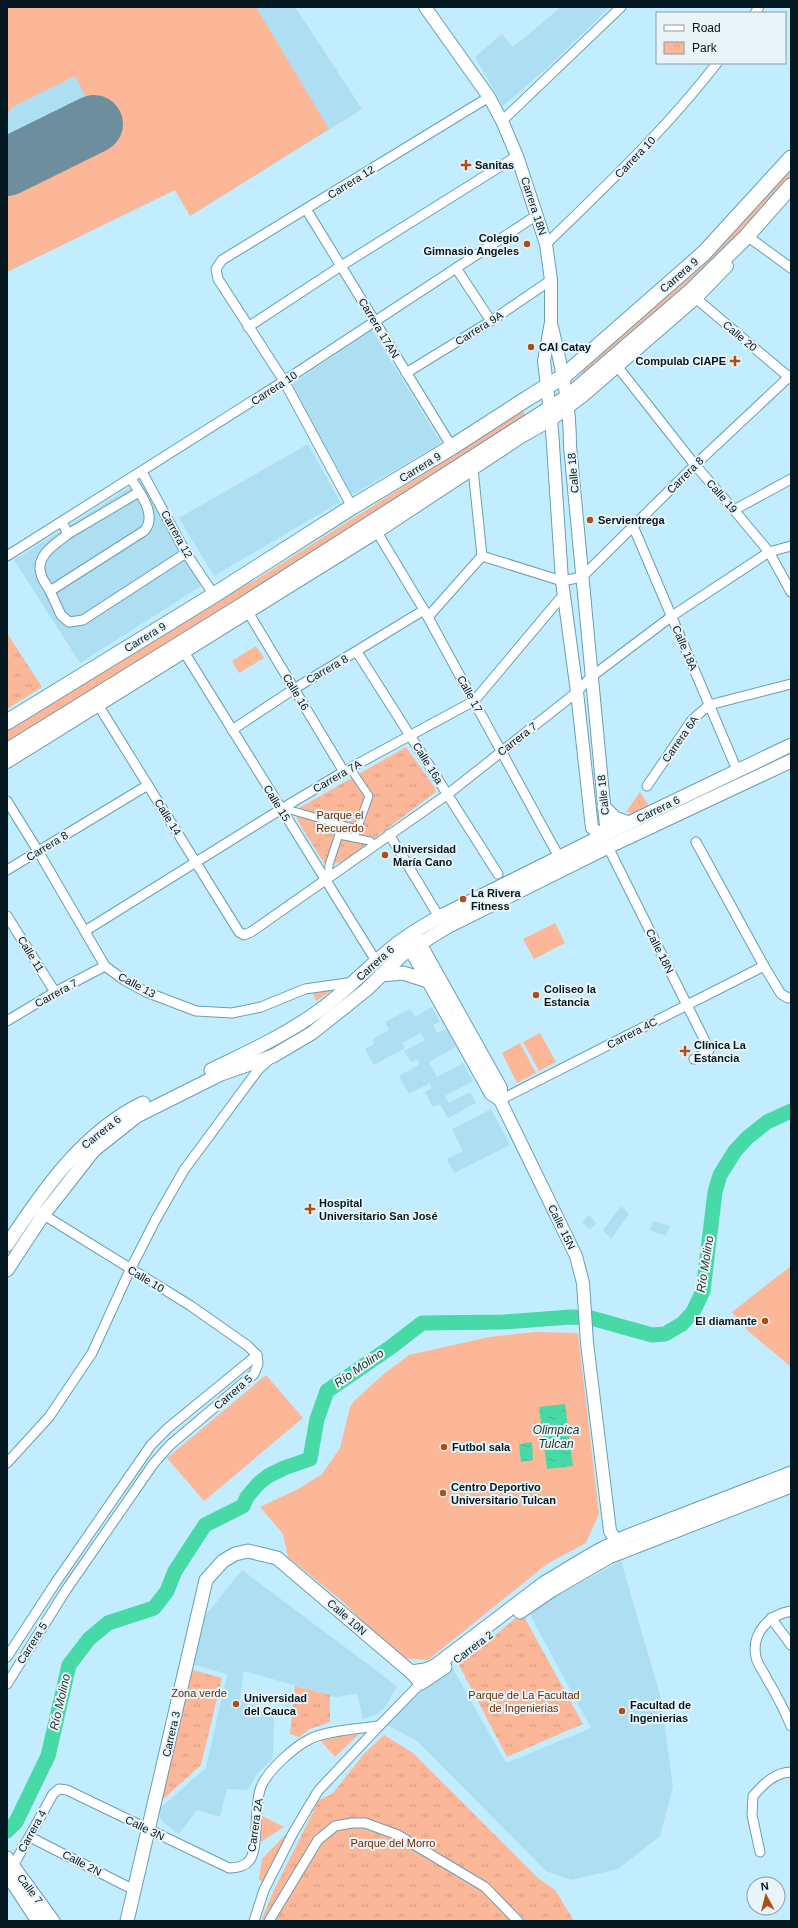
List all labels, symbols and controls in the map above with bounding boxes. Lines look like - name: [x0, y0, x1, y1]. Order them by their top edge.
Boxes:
- legend: [656, 12, 786, 64]
- text: Road: [692, 21, 721, 35]
- text: Park: [692, 41, 718, 55]
- street label: Carrera 10: [612, 134, 658, 180]
- marker: Sanitas: [460, 159, 472, 171]
- place label: Sanitas: [475, 159, 514, 171]
- street label: Carrera 12: [326, 163, 376, 201]
- street label: Carrera 18N: [519, 175, 549, 237]
- place label: Colegio Gimnasio Angeles: [423, 232, 519, 257]
- marker: Colegio Gimnasio Angeles: [522, 239, 532, 249]
- street label: Carrera 9: [658, 255, 700, 295]
- street label: Carrera 17AN: [356, 296, 402, 360]
- street label: Carrera 9A: [453, 308, 506, 347]
- street label: Calle 20: [721, 318, 759, 354]
- place label: CAI Catay: [539, 341, 592, 353]
- marker: CAI Catay: [526, 342, 536, 352]
- place label: Compulab CIAPE: [636, 355, 726, 367]
- marker: Compulab CIAPE: [729, 355, 741, 367]
- street label: Carrera 10: [249, 369, 299, 407]
- street label: Carrera 9: [397, 450, 443, 484]
- street label: Calle 18: [565, 452, 581, 494]
- street label: Carrera 8: [664, 454, 706, 496]
- street label: Calle 19: [704, 477, 740, 515]
- street label: Carrera 12: [159, 508, 195, 560]
- place label: Servientrega: [598, 514, 666, 526]
- marker: Servientrega: [585, 515, 595, 525]
- street label: Carrera 9: [122, 620, 168, 654]
- street label: Calle 18A: [670, 624, 700, 673]
- street label: Carrera 8: [304, 652, 350, 686]
- street label: Calle 16: [280, 672, 312, 712]
- street label: Calle 17: [455, 673, 485, 715]
- street label: Carrera 6A: [660, 713, 701, 764]
- street label: Carrera 7: [495, 720, 539, 758]
- street label: Calle 16a: [411, 740, 446, 787]
- street label: Carrera 7A: [311, 757, 364, 795]
- street label: Calle 18: [595, 774, 611, 816]
- street label: Calle 15: [261, 783, 293, 823]
- street label: Carrera 6: [634, 793, 682, 825]
- street label: Calle 14: [152, 797, 184, 837]
- park label: Parque el Recuerdo: [316, 809, 364, 834]
- street label: Carrera 8: [24, 829, 70, 863]
- place label: Universidad María Cano: [393, 843, 456, 868]
- marker: Universidad María Cano: [380, 850, 390, 860]
- place label: La Rivera Fitness: [471, 887, 521, 912]
- marker: La Rivera Fitness: [458, 894, 468, 904]
- street label: Calle 18N: [644, 927, 676, 975]
- street label: Calle 11: [15, 934, 47, 974]
- street label: Carrera 6: [354, 943, 396, 983]
- street label: Calle 13: [116, 970, 158, 1000]
- street label: Carrera 7: [33, 976, 79, 1010]
- place label: Coliseo la Estancia: [544, 983, 597, 1008]
- marker: Coliseo la Estancia: [531, 990, 541, 1000]
- street label: Carrera 4C: [605, 1015, 659, 1051]
- place label: Clínica La Estancia: [694, 1039, 747, 1064]
- marker: Clínica La Estancia: [679, 1045, 691, 1057]
- street label: Carrera 6: [79, 1113, 123, 1151]
- place label: Hospital Universitario San José: [319, 1197, 438, 1222]
- marker: Hospital Universitario San José: [304, 1203, 316, 1215]
- street label: Calle 15N: [546, 1203, 578, 1251]
- water label: Río Molino: [694, 1234, 716, 1293]
- street label: Calle 10: [126, 1263, 166, 1295]
- place label: El diamante: [695, 1315, 757, 1327]
- marker: El diamante: [760, 1316, 770, 1326]
- water label: Río Molino: [331, 1346, 387, 1390]
- street label: Carrera 5: [212, 1372, 254, 1412]
- water label: Olimpica Tulcan: [533, 1423, 580, 1451]
- place label: Futbol sala: [452, 1441, 511, 1453]
- marker: Futbol sala: [439, 1442, 449, 1452]
- place label: Centro Deportivo Universitario Tulcan: [451, 1481, 556, 1506]
- marker: Centro Deportivo Universitario Tulcan: [438, 1488, 448, 1498]
- street label: Calle 10N: [325, 1597, 369, 1637]
- street label: Carrera 5: [15, 1620, 49, 1666]
- street label: Carrera 2: [451, 1628, 495, 1666]
- water label: Río Molino: [47, 1672, 73, 1732]
- park label: Zona verde: [171, 1687, 227, 1699]
- park label: Parque de La Facultad de Ingenierias: [468, 1689, 580, 1714]
- place label: Universidad del Cauca: [244, 1692, 307, 1717]
- marker: Universidad del Cauca: [231, 1699, 241, 1709]
- place label: Facultad de Ingenierias: [630, 1699, 691, 1724]
- marker: Facultad de Ingenierias: [617, 1706, 627, 1716]
- street label: Carrera 3: [160, 1710, 182, 1758]
- street label: Carrera 2A: [245, 1797, 265, 1852]
- street label: Carrera 4: [15, 1808, 49, 1854]
- street label: Calle 3N: [123, 1813, 167, 1843]
- park label: Parque del Morro: [351, 1837, 436, 1849]
- street label: Calle 2N: [60, 1848, 104, 1878]
- street label: Calle 7: [15, 1872, 45, 1906]
- north arrow: [746, 1876, 786, 1916]
- text: N: [760, 1880, 770, 1893]

